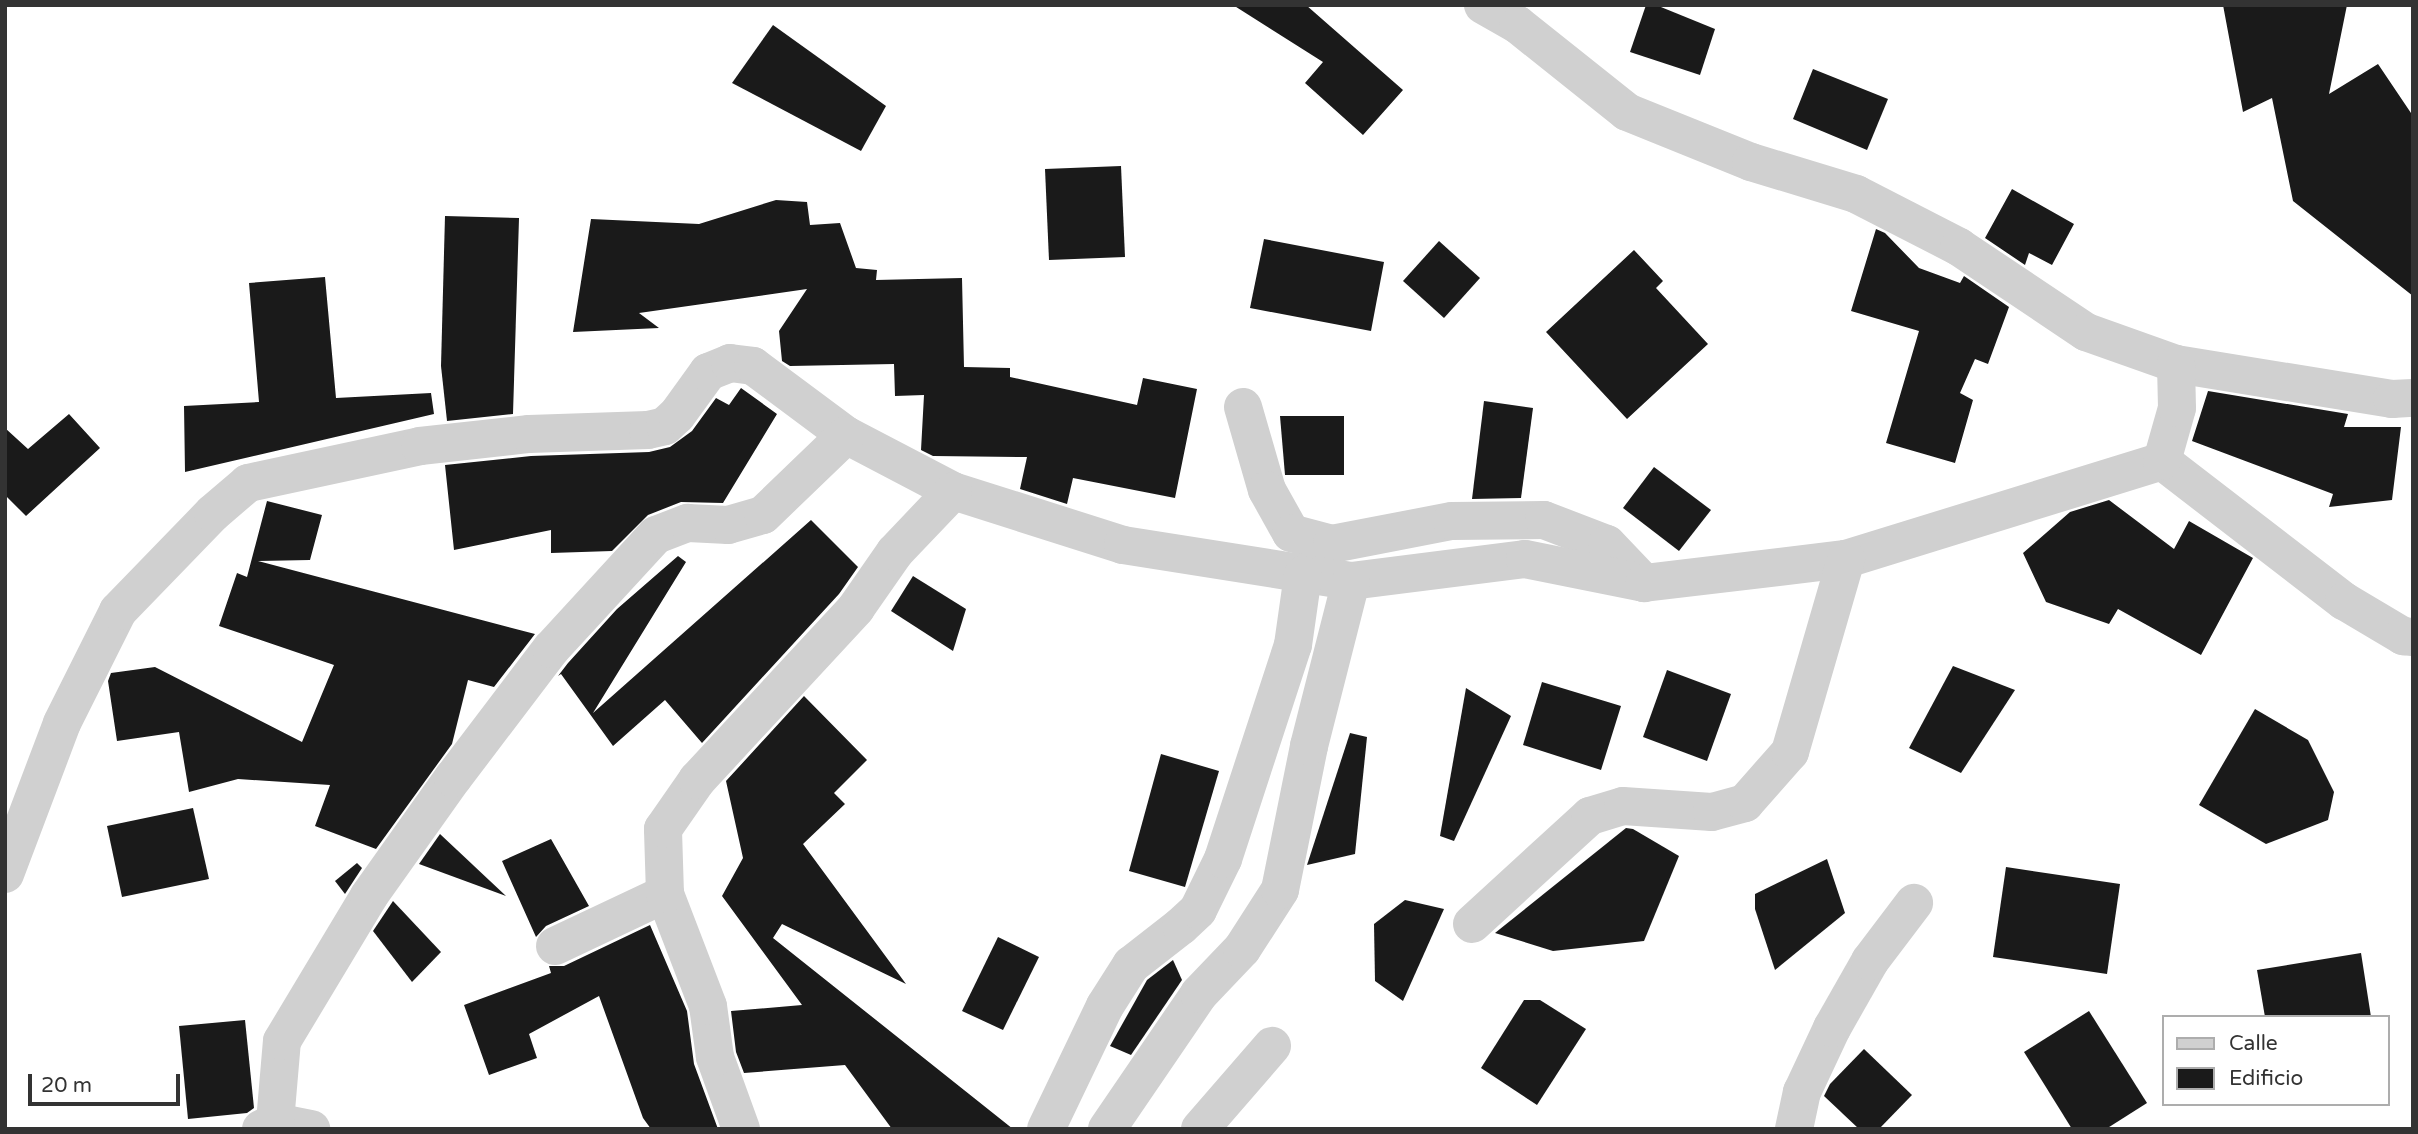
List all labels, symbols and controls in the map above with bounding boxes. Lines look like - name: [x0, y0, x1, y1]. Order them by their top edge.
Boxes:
- legend: [2162, 1015, 2390, 1106]
- text: Calle: [2229, 1031, 2278, 1056]
- scale bar: [32, 1060, 184, 1104]
- text: Edificio: [2229, 1066, 2303, 1091]
- text: 20 m: [41, 1073, 92, 1098]

